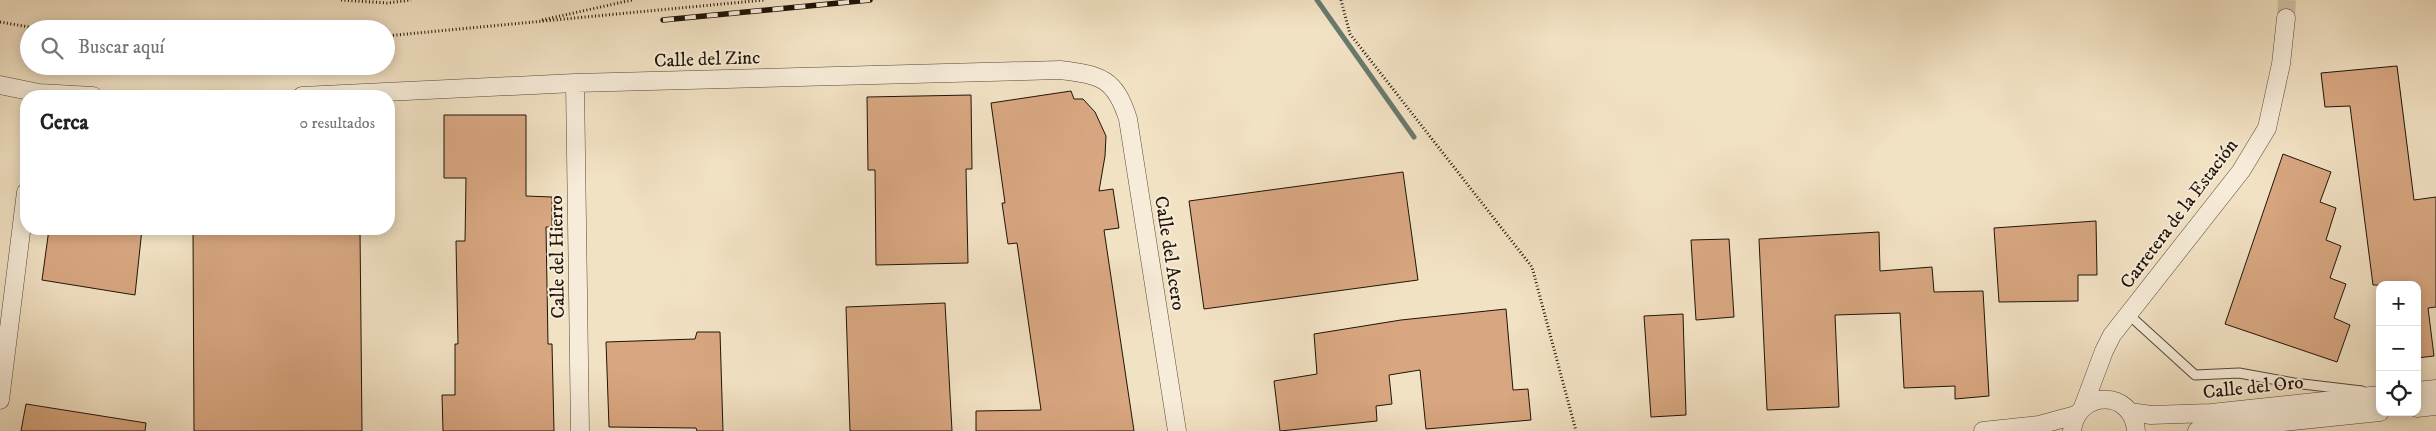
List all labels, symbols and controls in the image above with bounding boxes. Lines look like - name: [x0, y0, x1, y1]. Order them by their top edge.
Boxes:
- search box: [20, 20, 395, 75]
- icon: search: [38, 34, 66, 62]
- text: Buscar aquí: [78, 36, 164, 59]
- street label: Calle del Zinc: [654, 46, 761, 73]
- text: Cerca: [40, 110, 88, 136]
- text: 0 resultados: [300, 113, 375, 133]
- street label: Carretera de la Estación: [2115, 135, 2243, 293]
- street label: Calle del Acero: [1149, 194, 1190, 312]
- street label: Calle del Hierro: [545, 195, 570, 319]
- map controls: [2376, 281, 2421, 416]
- button: +: [2376, 281, 2421, 326]
- button: −: [2376, 326, 2421, 371]
- street label: Calle del Oro: [2202, 371, 2305, 404]
- button: locate: [2376, 371, 2421, 416]

